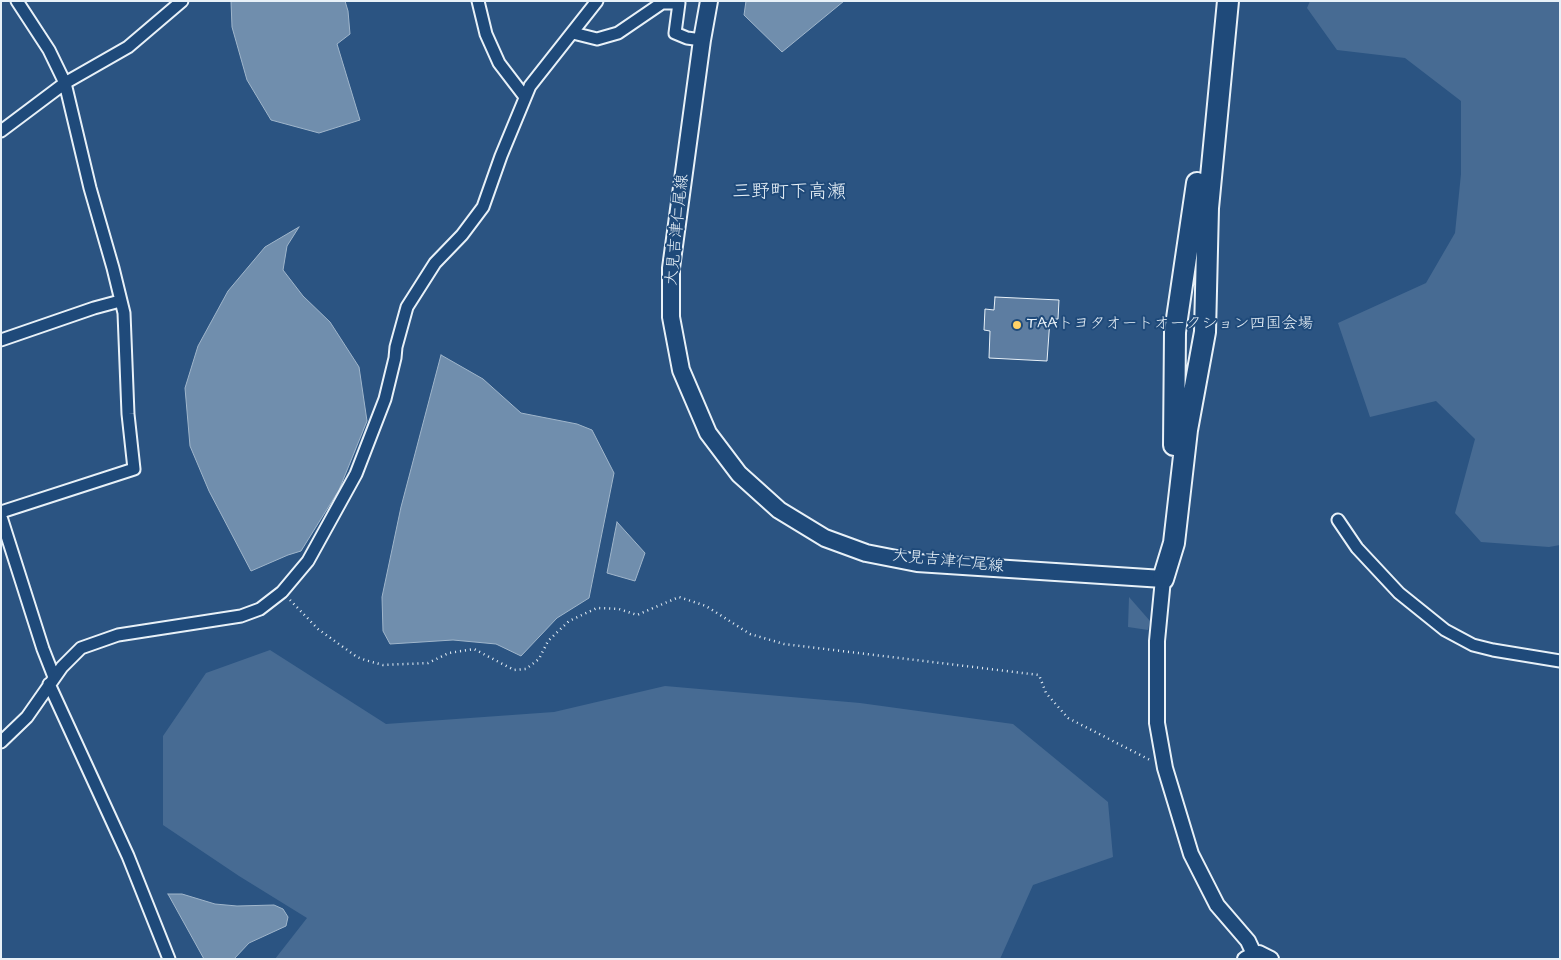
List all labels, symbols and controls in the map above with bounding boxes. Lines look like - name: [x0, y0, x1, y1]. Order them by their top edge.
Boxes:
- street label: 大見吉津仁尾線: [663, 173, 693, 287]
- district label: 三野町下高瀬: [732, 182, 846, 204]
- place label: TAAトヨタオートオークション四国会場: [1027, 315, 1313, 335]
- marker: TAAトヨタオートオークション四国会場: [1011, 319, 1023, 331]
- street label: 大見吉津仁尾線: [891, 547, 1005, 577]

